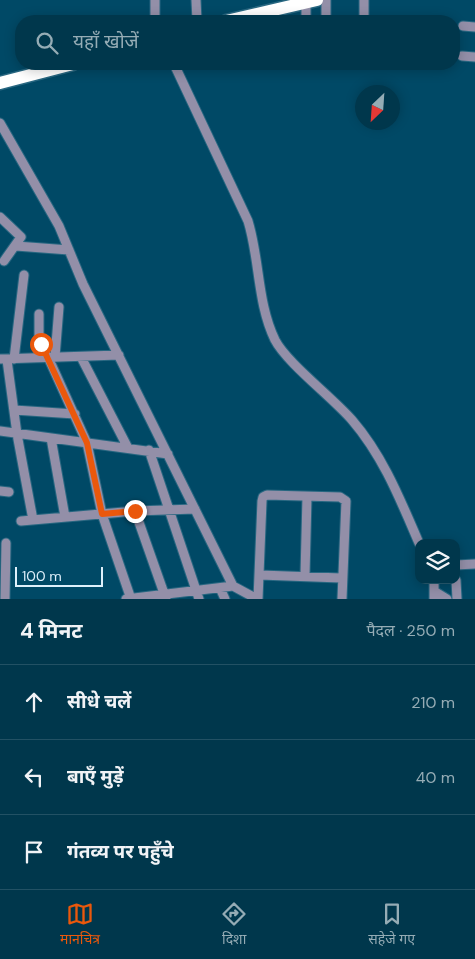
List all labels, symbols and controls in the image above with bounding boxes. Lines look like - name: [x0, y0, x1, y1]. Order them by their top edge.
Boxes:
- search box: [15, 15, 460, 70]
- icon: search: [33, 29, 61, 57]
- text: यहाँ खोजें: [73, 29, 139, 54]
- north arrow: [355, 85, 400, 130]
- route start: [30, 333, 53, 356]
- route end: [124, 500, 147, 523]
- map controls: [415, 539, 460, 584]
- button: layers: [415, 539, 460, 584]
- scale bar: [15, 564, 102, 587]
- text: 100 m: [22, 567, 62, 585]
- text: 4 मिनट: [20, 617, 83, 645]
- text: पैदल · 250 m: [366, 620, 455, 641]
- icon: ahead: [20, 688, 48, 716]
- text: सीधे चलें: [67, 689, 131, 714]
- text: 210 m: [411, 692, 455, 713]
- icon: left: [20, 763, 48, 791]
- text: बाएँ मुड़ें: [67, 764, 124, 789]
- text: 40 m: [416, 767, 455, 788]
- icon: arrive: [20, 838, 48, 866]
- text: गंतव्य पर पहुँचे: [67, 839, 174, 864]
- tab: मानचित्र: [60, 900, 100, 950]
- tab: दिशा: [220, 900, 248, 950]
- tab: सहेजे गए: [368, 900, 415, 950]

